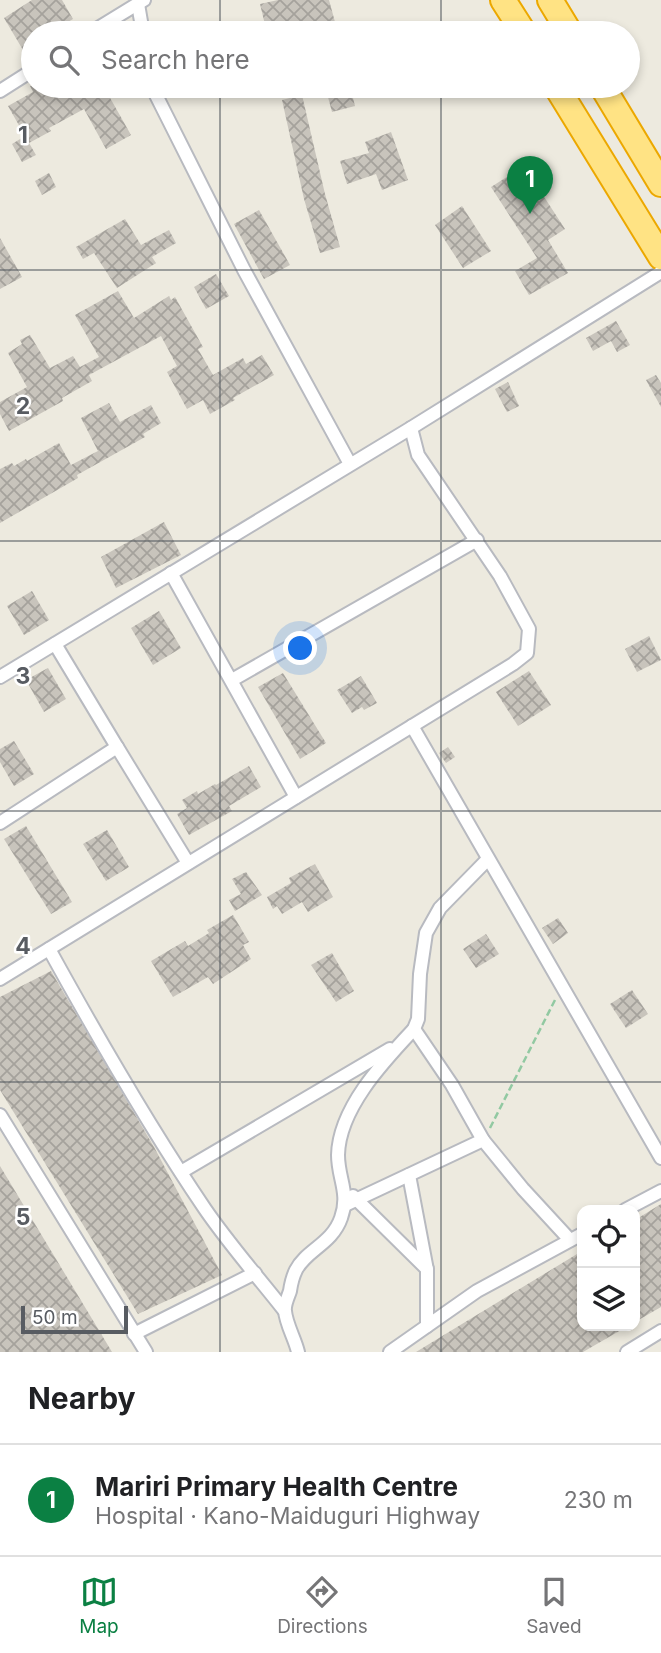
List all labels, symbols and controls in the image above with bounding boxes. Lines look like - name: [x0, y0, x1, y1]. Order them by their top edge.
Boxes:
- search box: [21, 21, 640, 98]
- icon: search: [45, 41, 83, 79]
- text: Search here: [101, 44, 250, 75]
- text: 1: [18, 121, 28, 149]
- pin: 1: [507, 156, 553, 214]
- text: 2: [16, 392, 30, 420]
- your location: [283, 631, 317, 665]
- text: 3: [16, 662, 30, 690]
- text: 4: [15, 932, 31, 960]
- text: 5: [16, 1203, 30, 1231]
- map controls: [577, 1205, 640, 1331]
- button: locate: [577, 1205, 640, 1268]
- button: layers: [577, 1268, 640, 1331]
- scale bar: [21, 1303, 128, 1335]
- text: 50 m: [32, 1306, 78, 1329]
- text: Nearby: [28, 1380, 136, 1416]
- text: Mariri Primary Health Centre: [95, 1471, 458, 1502]
- text: 1: [46, 1486, 56, 1514]
- text: 230 m: [564, 1486, 633, 1514]
- text: Hospital · Kano-Maiduguri Highway: [95, 1502, 480, 1530]
- tab: Map: [79, 1573, 119, 1638]
- tab: Directions: [277, 1573, 368, 1638]
- tab: Saved: [526, 1573, 582, 1638]

